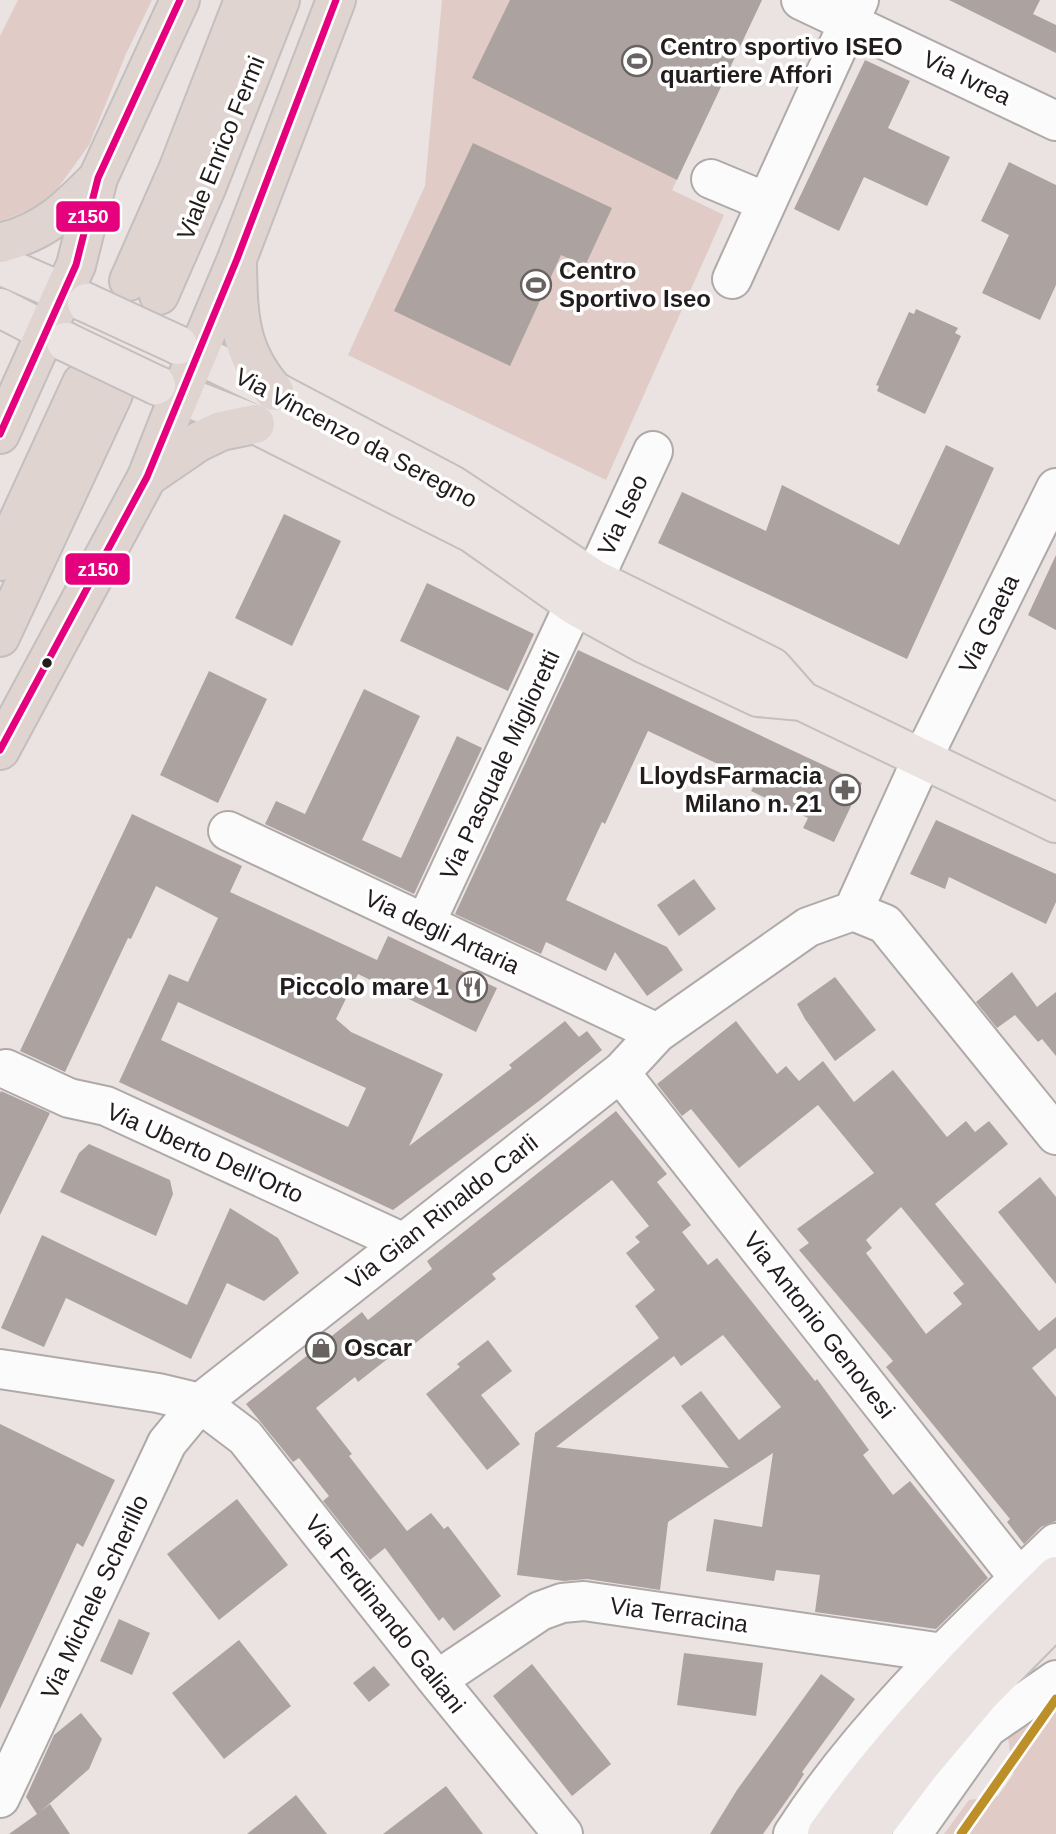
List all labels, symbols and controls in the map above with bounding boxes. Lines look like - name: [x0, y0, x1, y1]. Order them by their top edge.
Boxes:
- place label: Centro sportivo ISEO quartiere Affori: [660, 33, 903, 88]
- sports icon: Centro sportivo ISEO quartiere Affori: [620, 44, 654, 78]
- street label: Via Ivrea: [919, 45, 1016, 111]
- street label: Viale Enrico Fermi: [171, 52, 270, 244]
- line badge: z150: [55, 200, 121, 233]
- text: z150: [67, 206, 109, 227]
- place label: Centro Sportivo Iseo: [559, 257, 711, 312]
- sports icon: Centro Sportivo Iseo: [519, 268, 553, 302]
- street label: Via Vincenzo da Seregno: [231, 362, 482, 513]
- street label: Via Iseo: [592, 470, 653, 560]
- line badge: z150: [64, 552, 131, 586]
- text: z150: [77, 559, 119, 580]
- street label: Via Gaeta: [953, 570, 1024, 677]
- street label: Via Pasquale Miglioretti: [434, 646, 565, 884]
- unlabelled marker: [40, 656, 54, 670]
- place label: LloydsFarmacia Milano n. 21: [639, 762, 823, 817]
- pharmacy icon: LloydsFarmacia Milano n. 21: [828, 773, 862, 807]
- street label: Via degli Artaria: [361, 884, 524, 979]
- restaurant icon: Piccolo mare 1: [455, 970, 489, 1004]
- place label: Piccolo mare 1: [280, 973, 449, 1000]
- street label: Via Uberto Dell'Orto: [103, 1097, 308, 1208]
- street label: Via Gian Rinaldo Carli: [341, 1128, 543, 1295]
- street label: Via Antonio Genovesi: [738, 1226, 901, 1423]
- shop icon: Oscar: [304, 1331, 338, 1365]
- place label: Oscar: [344, 1334, 412, 1361]
- street label: Via Michele Scherillo: [35, 1490, 154, 1703]
- street label: Via Ferdinando Galiani: [300, 1509, 471, 1718]
- street label: Via Terracina: [608, 1591, 751, 1638]

